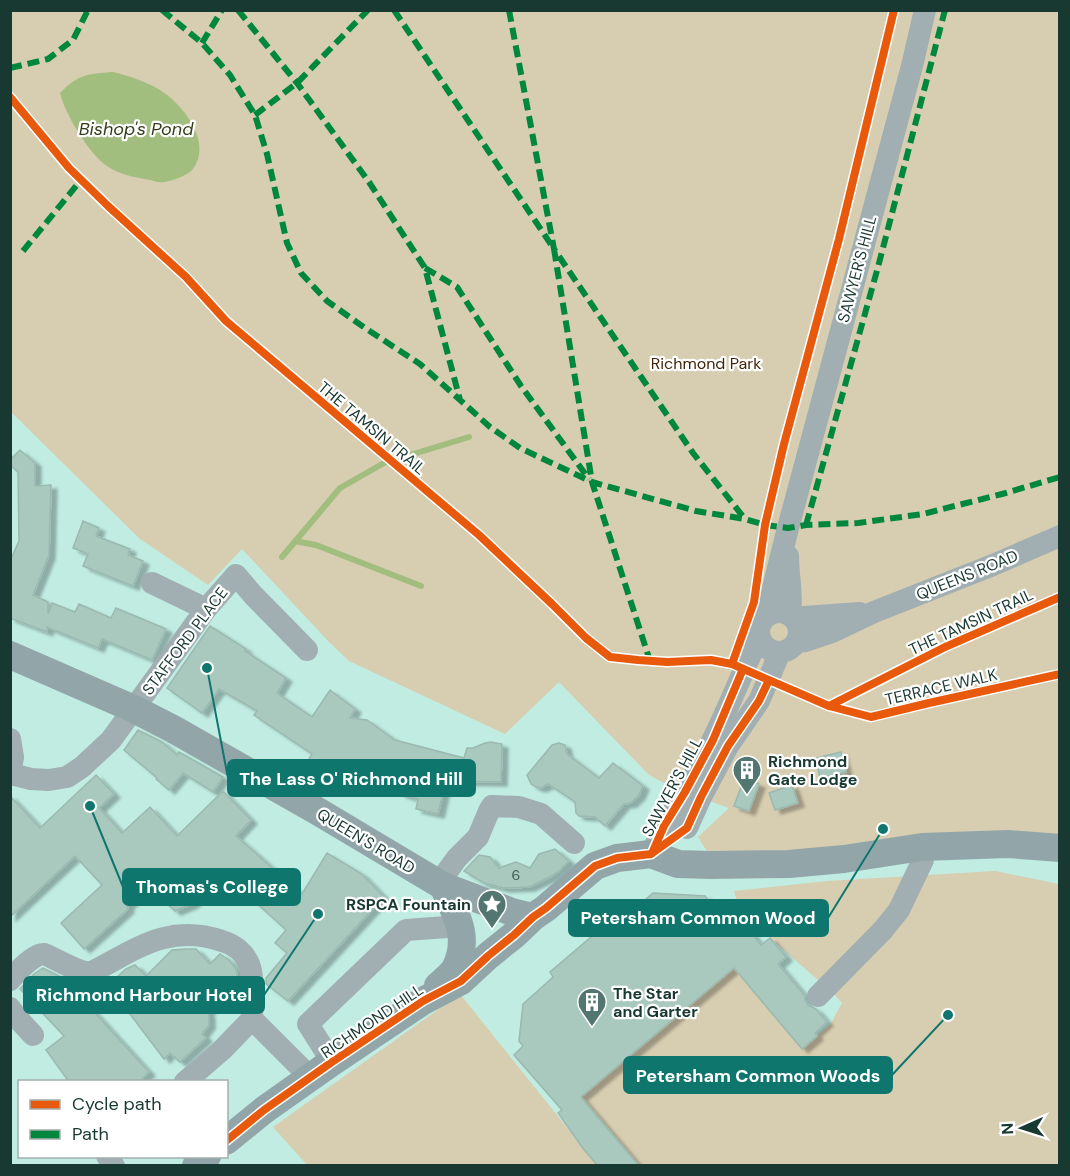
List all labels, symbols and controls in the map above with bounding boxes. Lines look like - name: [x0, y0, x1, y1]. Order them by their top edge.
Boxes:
- water label: Bishop's Pond: [79, 117, 194, 141]
- street label: SAWYER'S HILL: [833, 213, 881, 325]
- park label: Richmond Park: [651, 353, 761, 374]
- street label: THE TAMSIN TRAIL: [314, 377, 430, 479]
- street label: QUEENS ROAD: [913, 545, 1021, 605]
- street label: STAFFORD PLACE: [138, 583, 232, 699]
- street label: THE TAMSIN TRAIL: [906, 584, 1036, 660]
- street label: TERRACE WALK: [883, 664, 999, 710]
- street label: SAWYER'S HILL: [637, 734, 707, 840]
- place label: Richmond Gate Lodge: [768, 751, 858, 790]
- building icon: Richmond Gate Lodge: [731, 754, 763, 796]
- callout: The Lass O' Richmond Hill: [228, 760, 475, 796]
- text: The Lass O' Richmond Hill: [239, 767, 463, 791]
- street label: QUEEN'S ROAD: [313, 803, 419, 879]
- house number: 6: [512, 866, 520, 884]
- callout: Thomas's College: [123, 869, 300, 905]
- text: Thomas's College: [136, 875, 289, 899]
- place icon: RSPCA Fountain: [476, 888, 508, 930]
- place label: RSPCA Fountain: [346, 894, 471, 915]
- callout: Petersham Common Wood: [569, 900, 828, 936]
- text: Petersham Common Wood: [580, 906, 816, 930]
- callout: Richmond Harbour Hotel: [24, 977, 264, 1013]
- street label: RICHMOND HILL: [317, 979, 427, 1063]
- text: Richmond Harbour Hotel: [36, 983, 252, 1007]
- place label: The Star and Garter: [613, 983, 698, 1022]
- building icon: The Star and Garter: [576, 986, 608, 1028]
- callout: Petersham Common Woods: [624, 1057, 892, 1093]
- text: Petersham Common Woods: [636, 1064, 880, 1088]
- legend: [18, 1080, 228, 1158]
- text: Cycle path: [72, 1092, 162, 1116]
- north arrow: [992, 1098, 1052, 1158]
- text: Path: [72, 1122, 109, 1146]
- text: N: [997, 1122, 1018, 1135]

